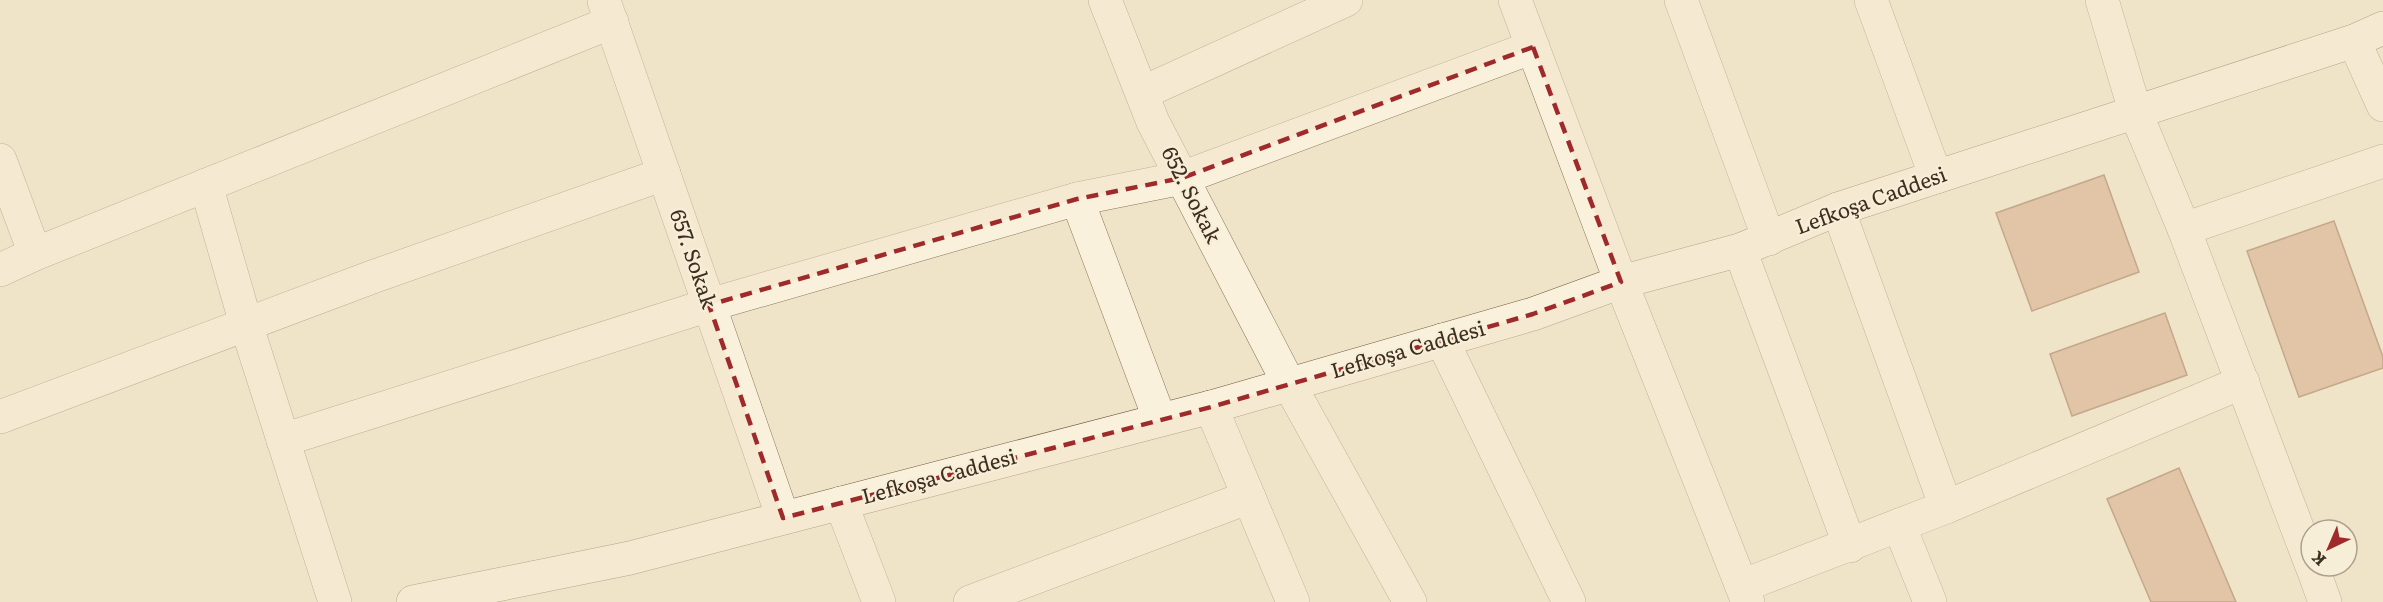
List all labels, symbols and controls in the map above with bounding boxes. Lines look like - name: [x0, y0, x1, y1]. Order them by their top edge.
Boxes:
- street label: 652. Sokak: [1156, 140, 1231, 248]
- street label: Lefkoşa Caddesi: [1790, 157, 1950, 240]
- street label: 657. Sokak: [664, 204, 727, 312]
- street label: Lefkoşa Caddesi: [1327, 311, 1488, 384]
- street label: Lefkoşa Caddesi: [858, 439, 1019, 510]
- north arrow: [2299, 518, 2359, 578]
- text: K: [2305, 546, 2331, 572]

